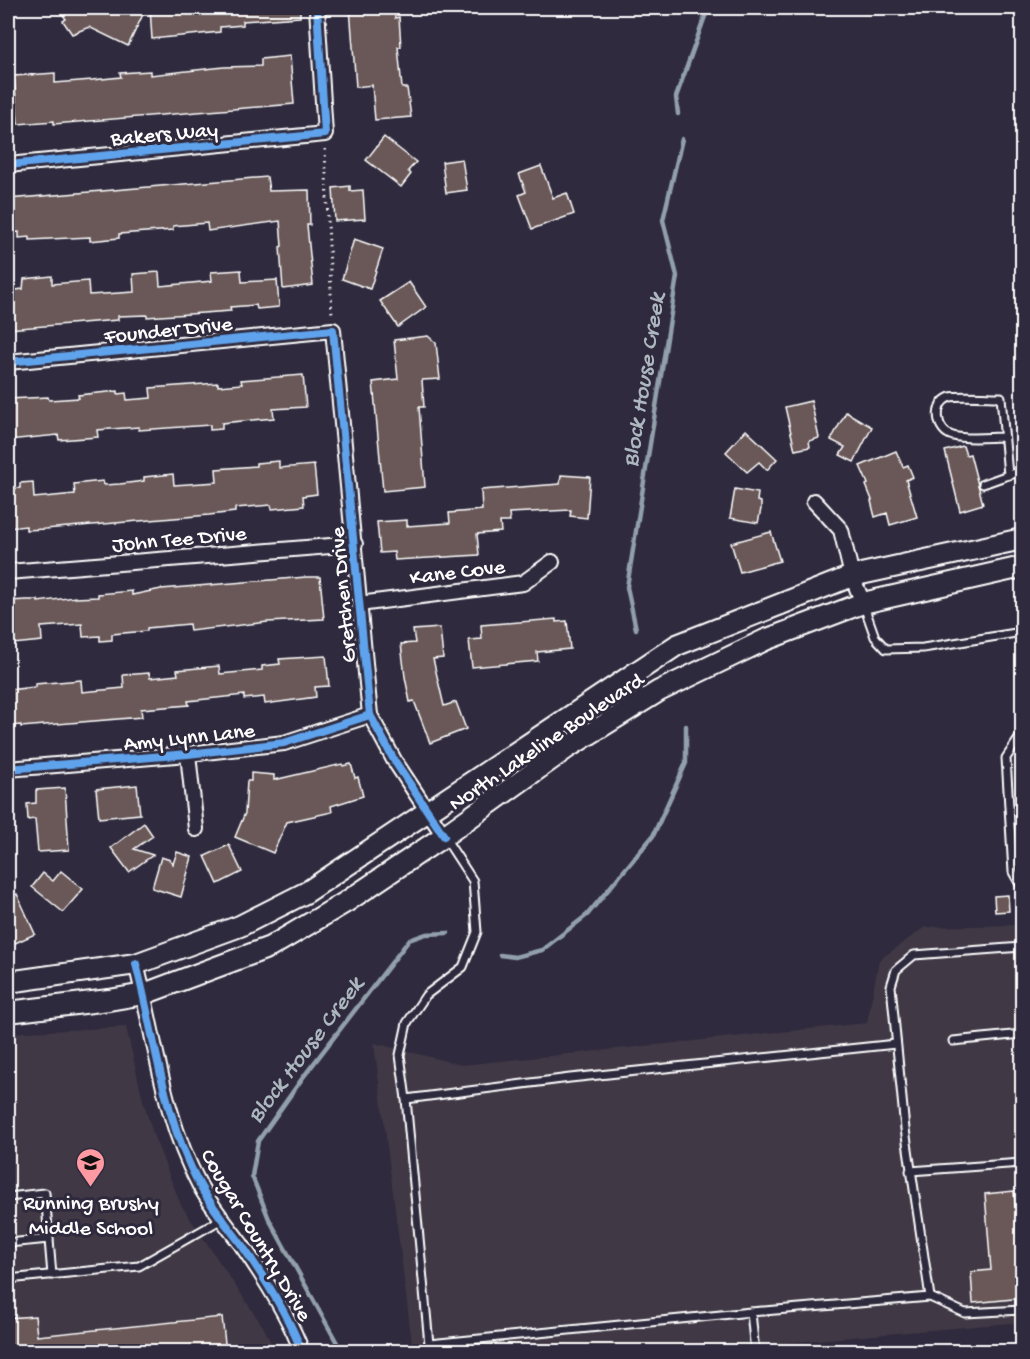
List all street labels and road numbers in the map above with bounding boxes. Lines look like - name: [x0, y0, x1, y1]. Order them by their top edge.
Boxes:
- street label: Bakers Way: [109, 118, 219, 154]
- street label: Founder Drive: [102, 312, 234, 352]
- street label: John Tee Drive: [111, 522, 248, 560]
- street label: Gretchen Drive: [326, 525, 364, 664]
- street label: Kane Cove: [408, 555, 507, 593]
- street label: North Lakeline Boulevard: [445, 667, 651, 818]
- street label: Amy Lynn Lane: [123, 719, 257, 759]
- street label: Cougar Country Drive: [193, 1145, 317, 1327]

